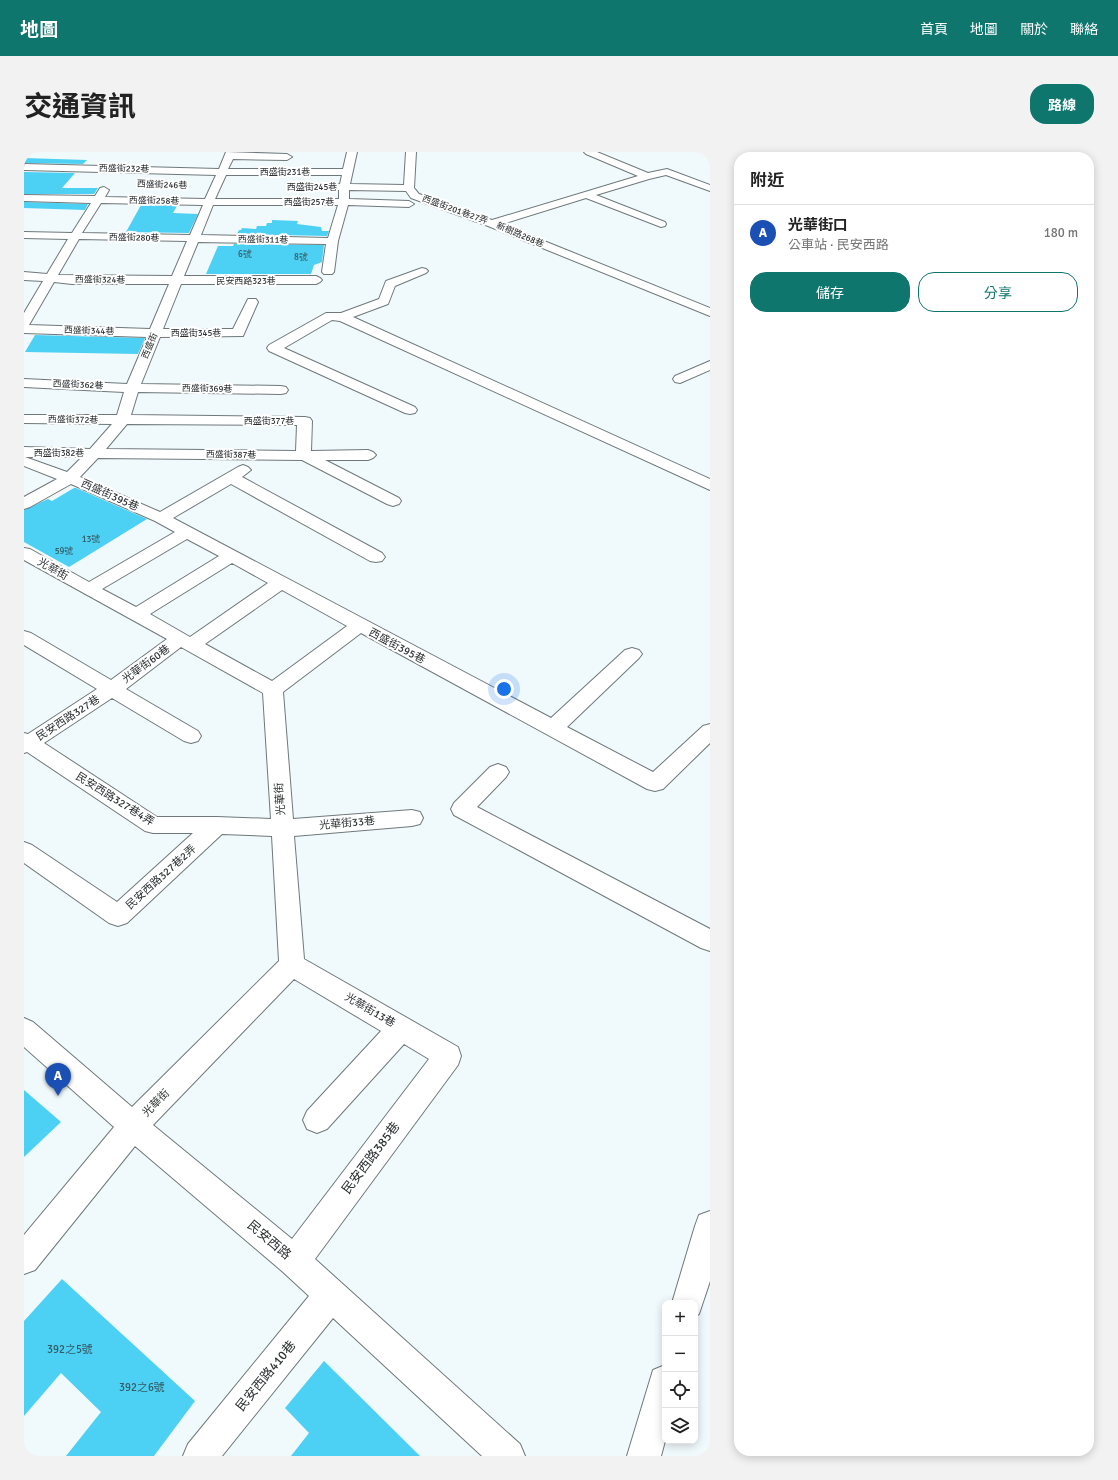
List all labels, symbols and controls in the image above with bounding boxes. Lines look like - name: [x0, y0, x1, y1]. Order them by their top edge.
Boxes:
- text: 地圖: [20, 18, 58, 42]
- text: 首頁: [920, 21, 948, 38]
- text: 地圖: [970, 21, 998, 38]
- text: 關於: [1020, 21, 1048, 38]
- text: 聯絡: [1070, 21, 1098, 38]
- button: 路線: [1030, 84, 1094, 124]
- text: 交通資訊: [24, 90, 136, 124]
- street label: 西盛街232巷: [99, 162, 149, 175]
- street label: 西盛街231巷: [260, 166, 310, 178]
- text: 附近: [750, 170, 784, 191]
- street label: 西盛街246巷: [137, 178, 188, 191]
- street label: 西盛街245巷: [287, 181, 337, 193]
- street label: 西盛街201巷27弄: [421, 192, 490, 227]
- street label: 西盛街258巷: [129, 194, 179, 207]
- street label: 西盛街257巷: [284, 196, 334, 208]
- text: 光華街口: [788, 216, 848, 234]
- street label: 新樹路268巷: [495, 219, 546, 250]
- text: A: [759, 225, 767, 241]
- text: 180 m: [1044, 225, 1078, 241]
- street label: 西盛街280巷: [109, 231, 159, 244]
- street label: 西盛街311巷: [238, 233, 288, 246]
- text: 公車站 · 民安西路: [788, 237, 889, 253]
- house number: 6號: [238, 249, 252, 260]
- house number: 8號: [294, 252, 308, 263]
- button: 儲存: [750, 272, 910, 312]
- button: 分享: [918, 272, 1078, 312]
- street label: 西盛街324巷: [75, 273, 125, 286]
- street label: 民安西路323巷: [216, 276, 276, 287]
- street label: 西盛街344巷: [64, 324, 115, 337]
- street label: 西盛街345巷: [171, 327, 221, 339]
- street label: 西盛街: [139, 331, 160, 361]
- street label: 西盛街362巷: [52, 377, 104, 392]
- street label: 西盛街369巷: [182, 382, 232, 395]
- street label: 西盛街372巷: [48, 413, 98, 426]
- street label: 西盛街377巷: [244, 415, 294, 427]
- street label: 西盛街382巷: [34, 447, 84, 459]
- street label: 西盛街387巷: [206, 448, 256, 461]
- street label: 西盛街395巷: [79, 476, 141, 514]
- house number: 13號: [82, 534, 100, 545]
- house number: 59號: [55, 546, 73, 557]
- street label: 光華街: [35, 555, 71, 583]
- street label: 西盛街395巷: [367, 626, 427, 666]
- street label: 光華街60巷: [120, 642, 172, 686]
- your location: [494, 679, 514, 699]
- street label: 民安西路327巷: [34, 693, 102, 743]
- street label: 民安西路327巷4弄: [73, 770, 157, 828]
- street label: 光華街: [272, 782, 288, 816]
- street label: 光華街33巷: [319, 814, 375, 832]
- street label: 民安西路327巷2弄: [123, 842, 199, 912]
- street label: 光華街13巷: [343, 990, 397, 1030]
- pin: A: [45, 1063, 71, 1096]
- street label: 光華街: [140, 1087, 172, 1119]
- street label: 民安西路385巷: [339, 1119, 403, 1197]
- street label: 民安西路: [244, 1217, 294, 1263]
- map controls: [662, 1300, 698, 1444]
- button: +: [662, 1300, 698, 1336]
- button: −: [662, 1336, 698, 1372]
- street label: 民安西路410巷: [233, 1338, 299, 1414]
- house number: 392之5號: [47, 1343, 93, 1356]
- button: locate: [662, 1372, 698, 1408]
- house number: 392之6號: [119, 1381, 165, 1394]
- button: layers: [662, 1408, 698, 1444]

